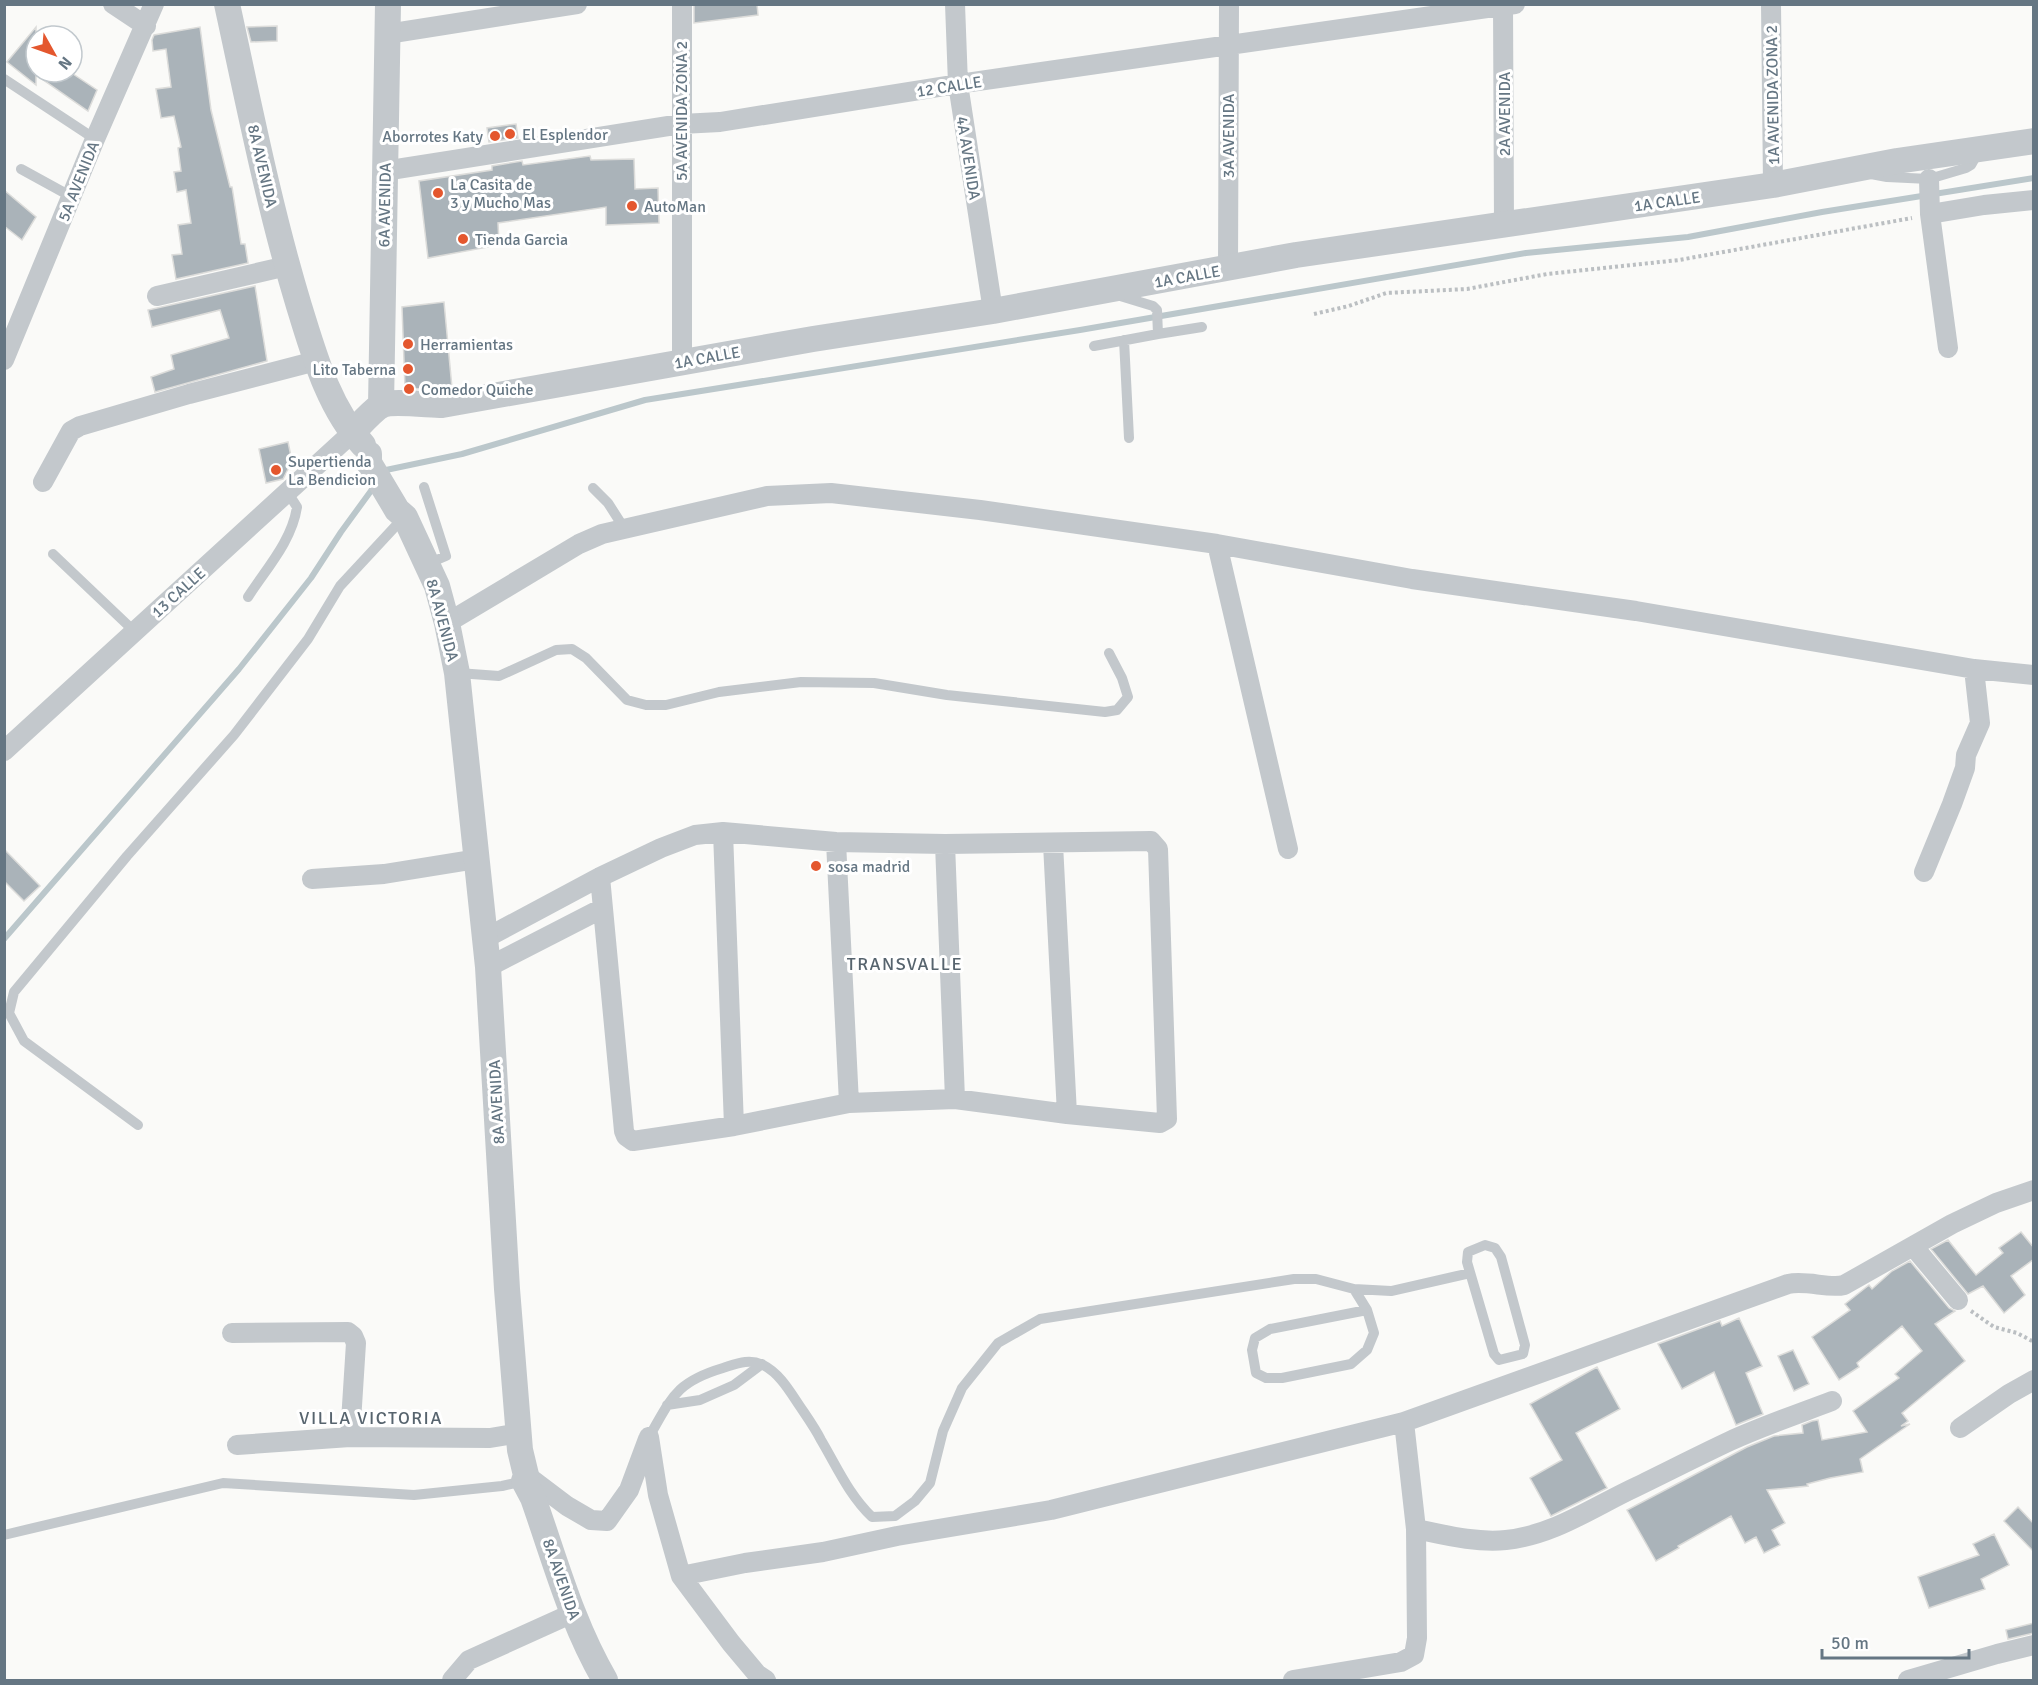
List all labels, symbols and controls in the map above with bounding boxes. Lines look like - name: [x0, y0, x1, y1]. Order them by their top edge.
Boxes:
- north arrow: [24, 24, 84, 84]
- street label: 1A AVENIDA ZONA 2: [1762, 25, 1784, 165]
- street label: 5A AVENIDA ZONA 2: [672, 41, 692, 181]
- text: N: [53, 52, 76, 74]
- street label: 2A AVENIDA: [1495, 71, 1515, 156]
- street label: 12 CALLE: [915, 72, 983, 102]
- street label: 3A AVENIDA: [1219, 93, 1239, 178]
- street label: 4A AVENIDA: [952, 115, 985, 202]
- street label: 8A AVENIDA: [243, 123, 281, 210]
- place label: El Esplendor: [522, 125, 608, 145]
- place label: Aborrotes Katy: [382, 127, 484, 147]
- marker: El Esplendor: [503, 127, 517, 141]
- marker: Aborrotes Katy: [488, 129, 502, 143]
- street label: 5A AVENIDA: [54, 138, 104, 224]
- street label: 6A AVENIDA: [374, 162, 396, 248]
- place label: La Casita de 3 y Mucho Mas: [450, 175, 551, 213]
- marker: La Casita de 3 y Mucho Mas: [431, 186, 445, 200]
- street label: 1A CALLE: [1633, 187, 1702, 217]
- place label: AutoMan: [644, 197, 706, 217]
- marker: AutoMan: [625, 199, 639, 213]
- place label: Tienda Garcia: [475, 230, 568, 250]
- marker: Tienda Garcia: [456, 232, 470, 246]
- street label: 1A CALLE: [1153, 261, 1222, 293]
- place label: Herramientas: [420, 335, 513, 355]
- marker: Herramientas: [401, 337, 415, 351]
- street label: 1A CALLE: [673, 342, 742, 374]
- place label: Lito Taberna: [312, 360, 396, 380]
- marker: Lito Taberna: [401, 362, 415, 376]
- place label: Comedor Quiche: [421, 380, 534, 400]
- marker: Comedor Quiche: [402, 382, 416, 396]
- place label: Supertienda La Bendicion: [288, 452, 376, 490]
- marker: Supertienda La Bendicion: [269, 463, 283, 477]
- street label: 13 CALLE: [148, 563, 210, 622]
- street label: 8A AVENIDA: [421, 577, 463, 664]
- place label: sosa madrid: [828, 857, 910, 877]
- marker: sosa madrid: [809, 859, 823, 873]
- district label: TRANSVALLE: [847, 953, 963, 975]
- street label: 8A AVENIDA: [485, 1059, 509, 1145]
- district label: VILLA VICTORIA: [299, 1407, 443, 1429]
- street label: 8A AVENIDA: [538, 1536, 584, 1623]
- scale bar: [1822, 1622, 1969, 1660]
- text: 50 m: [1831, 1632, 1869, 1654]

